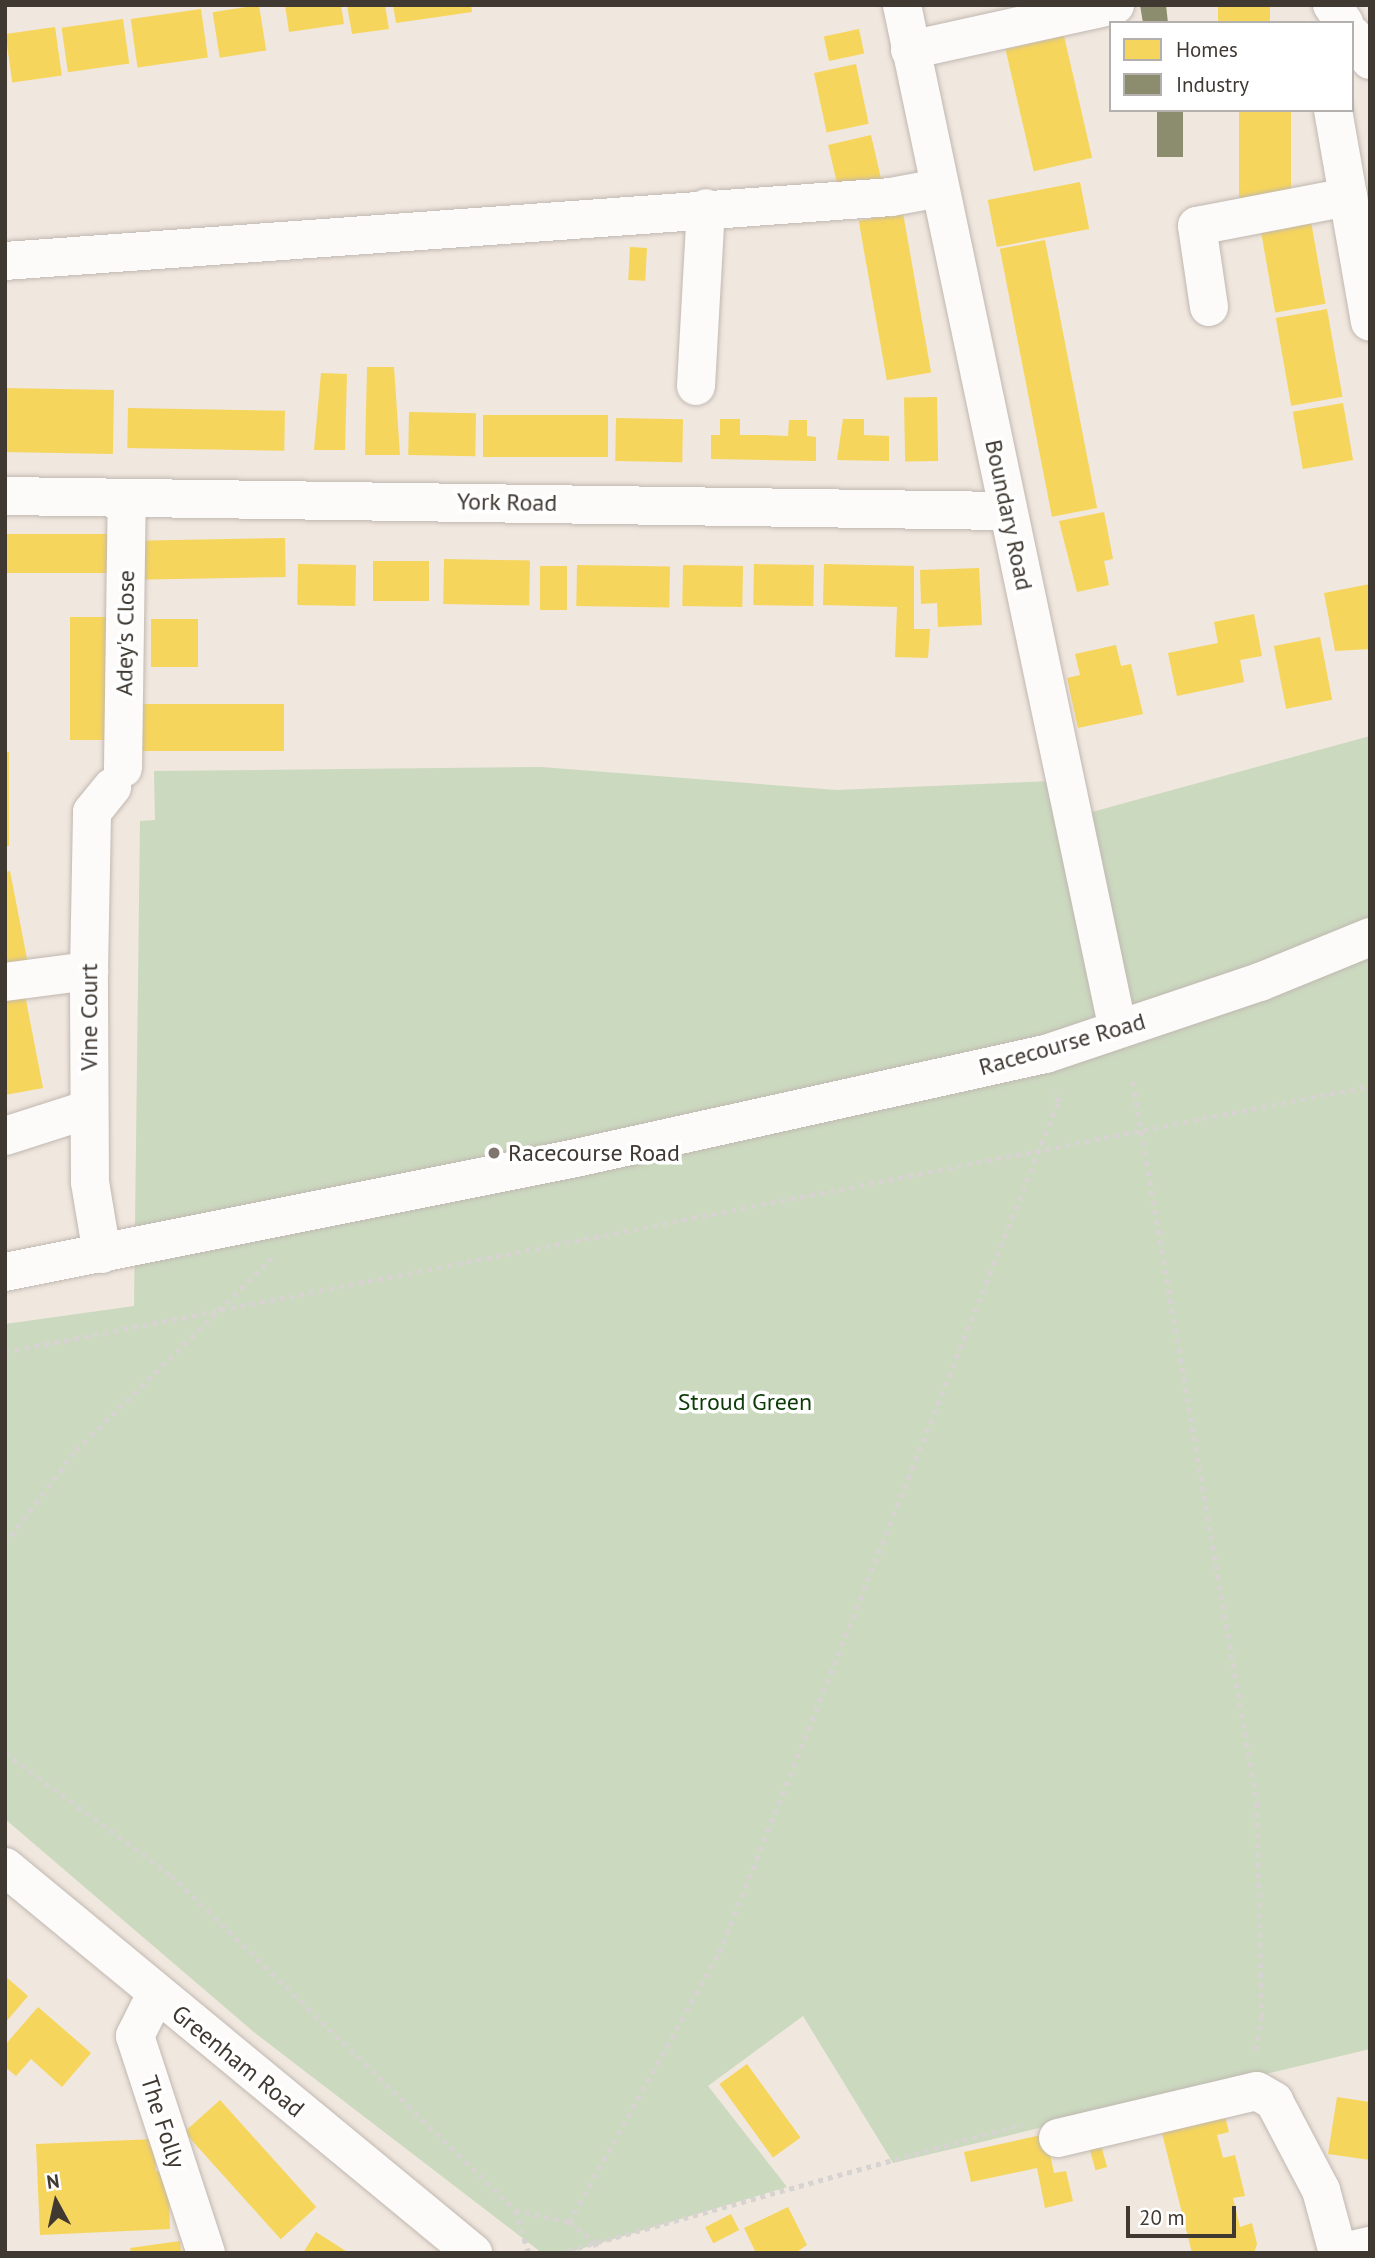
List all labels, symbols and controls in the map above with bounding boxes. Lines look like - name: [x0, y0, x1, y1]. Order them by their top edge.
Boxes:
- legend: [1109, 21, 1354, 112]
- text: Homes: [1176, 36, 1238, 63]
- text: Industry: [1176, 71, 1249, 98]
- street label: Boundary Road: [979, 437, 1039, 593]
- street label: York Road: [456, 487, 558, 517]
- street label: Adey's Close: [110, 570, 140, 696]
- street label: Vine Court: [75, 963, 103, 1071]
- street label: Racecourse Road: [975, 1006, 1149, 1082]
- place label: Racecourse Road: [508, 1139, 680, 1167]
- marker: Racecourse Road: [486, 1145, 502, 1161]
- park label: Stroud Green: [678, 1388, 812, 1416]
- street label: Greenham Road: [166, 1999, 310, 2123]
- street label: The Folly: [135, 2072, 191, 2172]
- north arrow: [21, 2167, 91, 2237]
- text: N: [45, 2168, 61, 2194]
- scale bar: [1130, 2192, 1240, 2236]
- text: 20 m: [1139, 2204, 1185, 2231]

